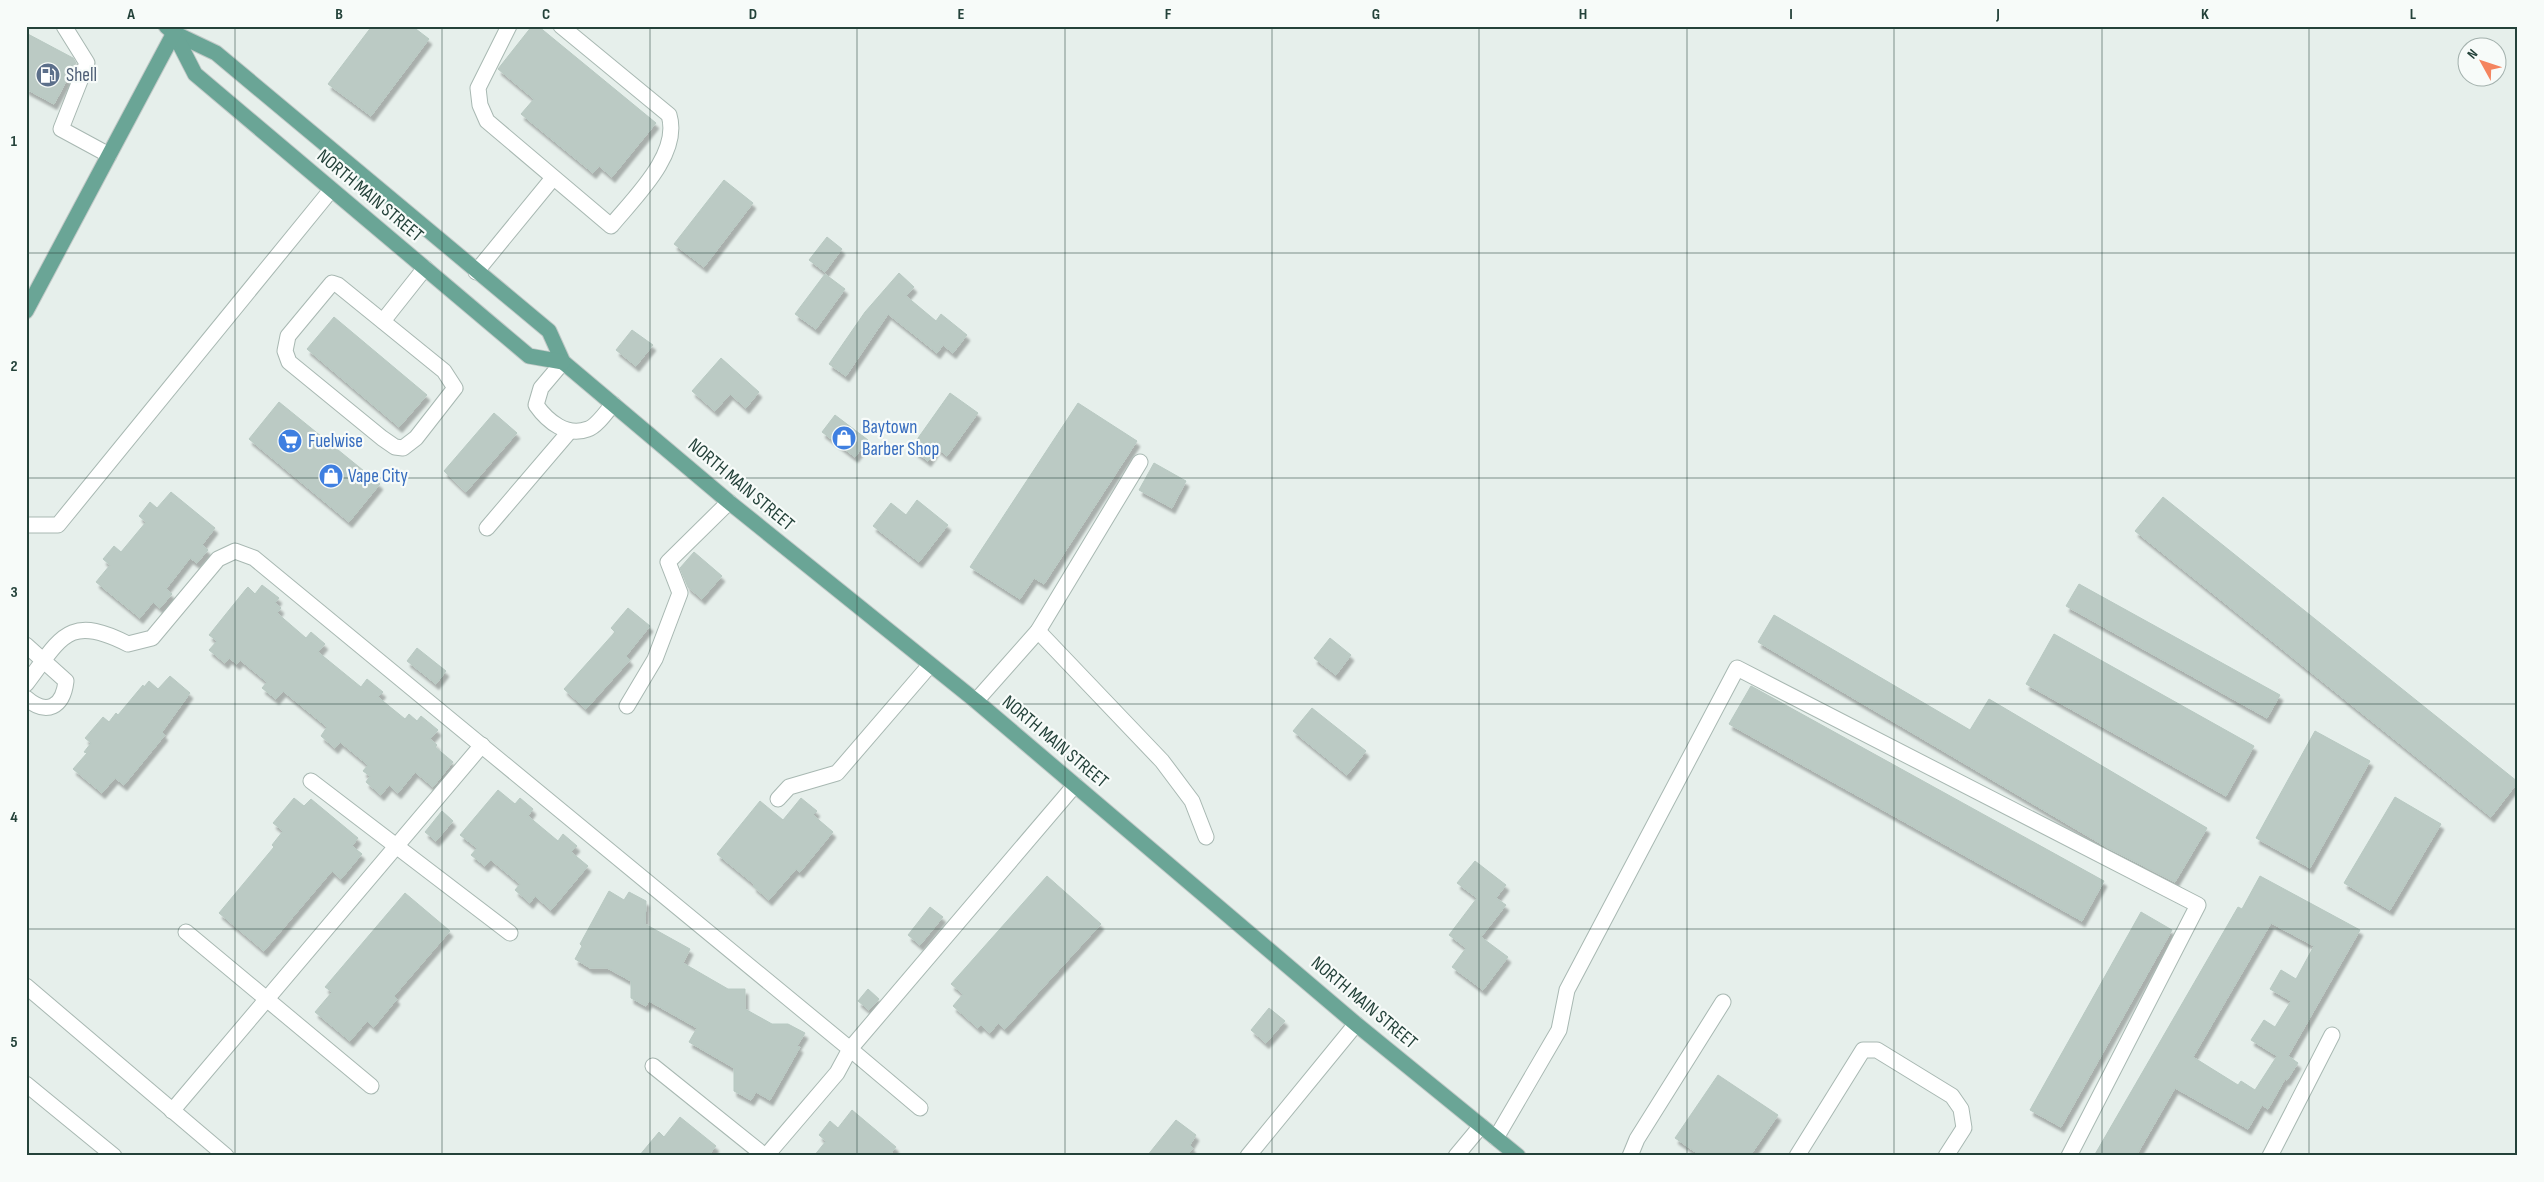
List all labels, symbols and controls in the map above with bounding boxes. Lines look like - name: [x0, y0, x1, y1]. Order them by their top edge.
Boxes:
- text: A: [126, 5, 135, 24]
- text: B: [335, 5, 343, 24]
- text: C: [542, 5, 550, 24]
- text: D: [749, 5, 757, 24]
- text: E: [958, 5, 965, 24]
- text: F: [1165, 5, 1172, 24]
- text: G: [1372, 5, 1380, 24]
- text: H: [1579, 5, 1587, 24]
- text: I: [1789, 5, 1793, 24]
- text: J: [1995, 5, 2000, 24]
- text: K: [2201, 5, 2209, 24]
- text: L: [2410, 5, 2417, 24]
- north arrow: [2456, 38, 2506, 88]
- text: N: [2464, 46, 2481, 62]
- fuel station icon: Shell: [35, 62, 61, 88]
- place label: Shell: [66, 64, 97, 87]
- text: 1: [11, 132, 18, 151]
- street label: NORTH MAIN STREET: [312, 145, 428, 247]
- text: 2: [10, 357, 18, 376]
- place label: Baytown Barber Shop: [862, 416, 939, 461]
- shop icon: Baytown Barber Shop: [831, 425, 857, 451]
- supermarket icon: Fuelwise: [277, 428, 303, 454]
- place label: Fuelwise: [308, 430, 363, 453]
- street label: NORTH MAIN STREET: [683, 434, 799, 536]
- shop icon: Vape City: [318, 463, 344, 489]
- place label: Vape City: [348, 465, 408, 488]
- text: 3: [10, 583, 18, 602]
- street label: NORTH MAIN STREET: [997, 691, 1113, 793]
- text: 4: [10, 808, 18, 827]
- street label: NORTH MAIN STREET: [1306, 952, 1422, 1054]
- text: 5: [10, 1033, 18, 1052]

